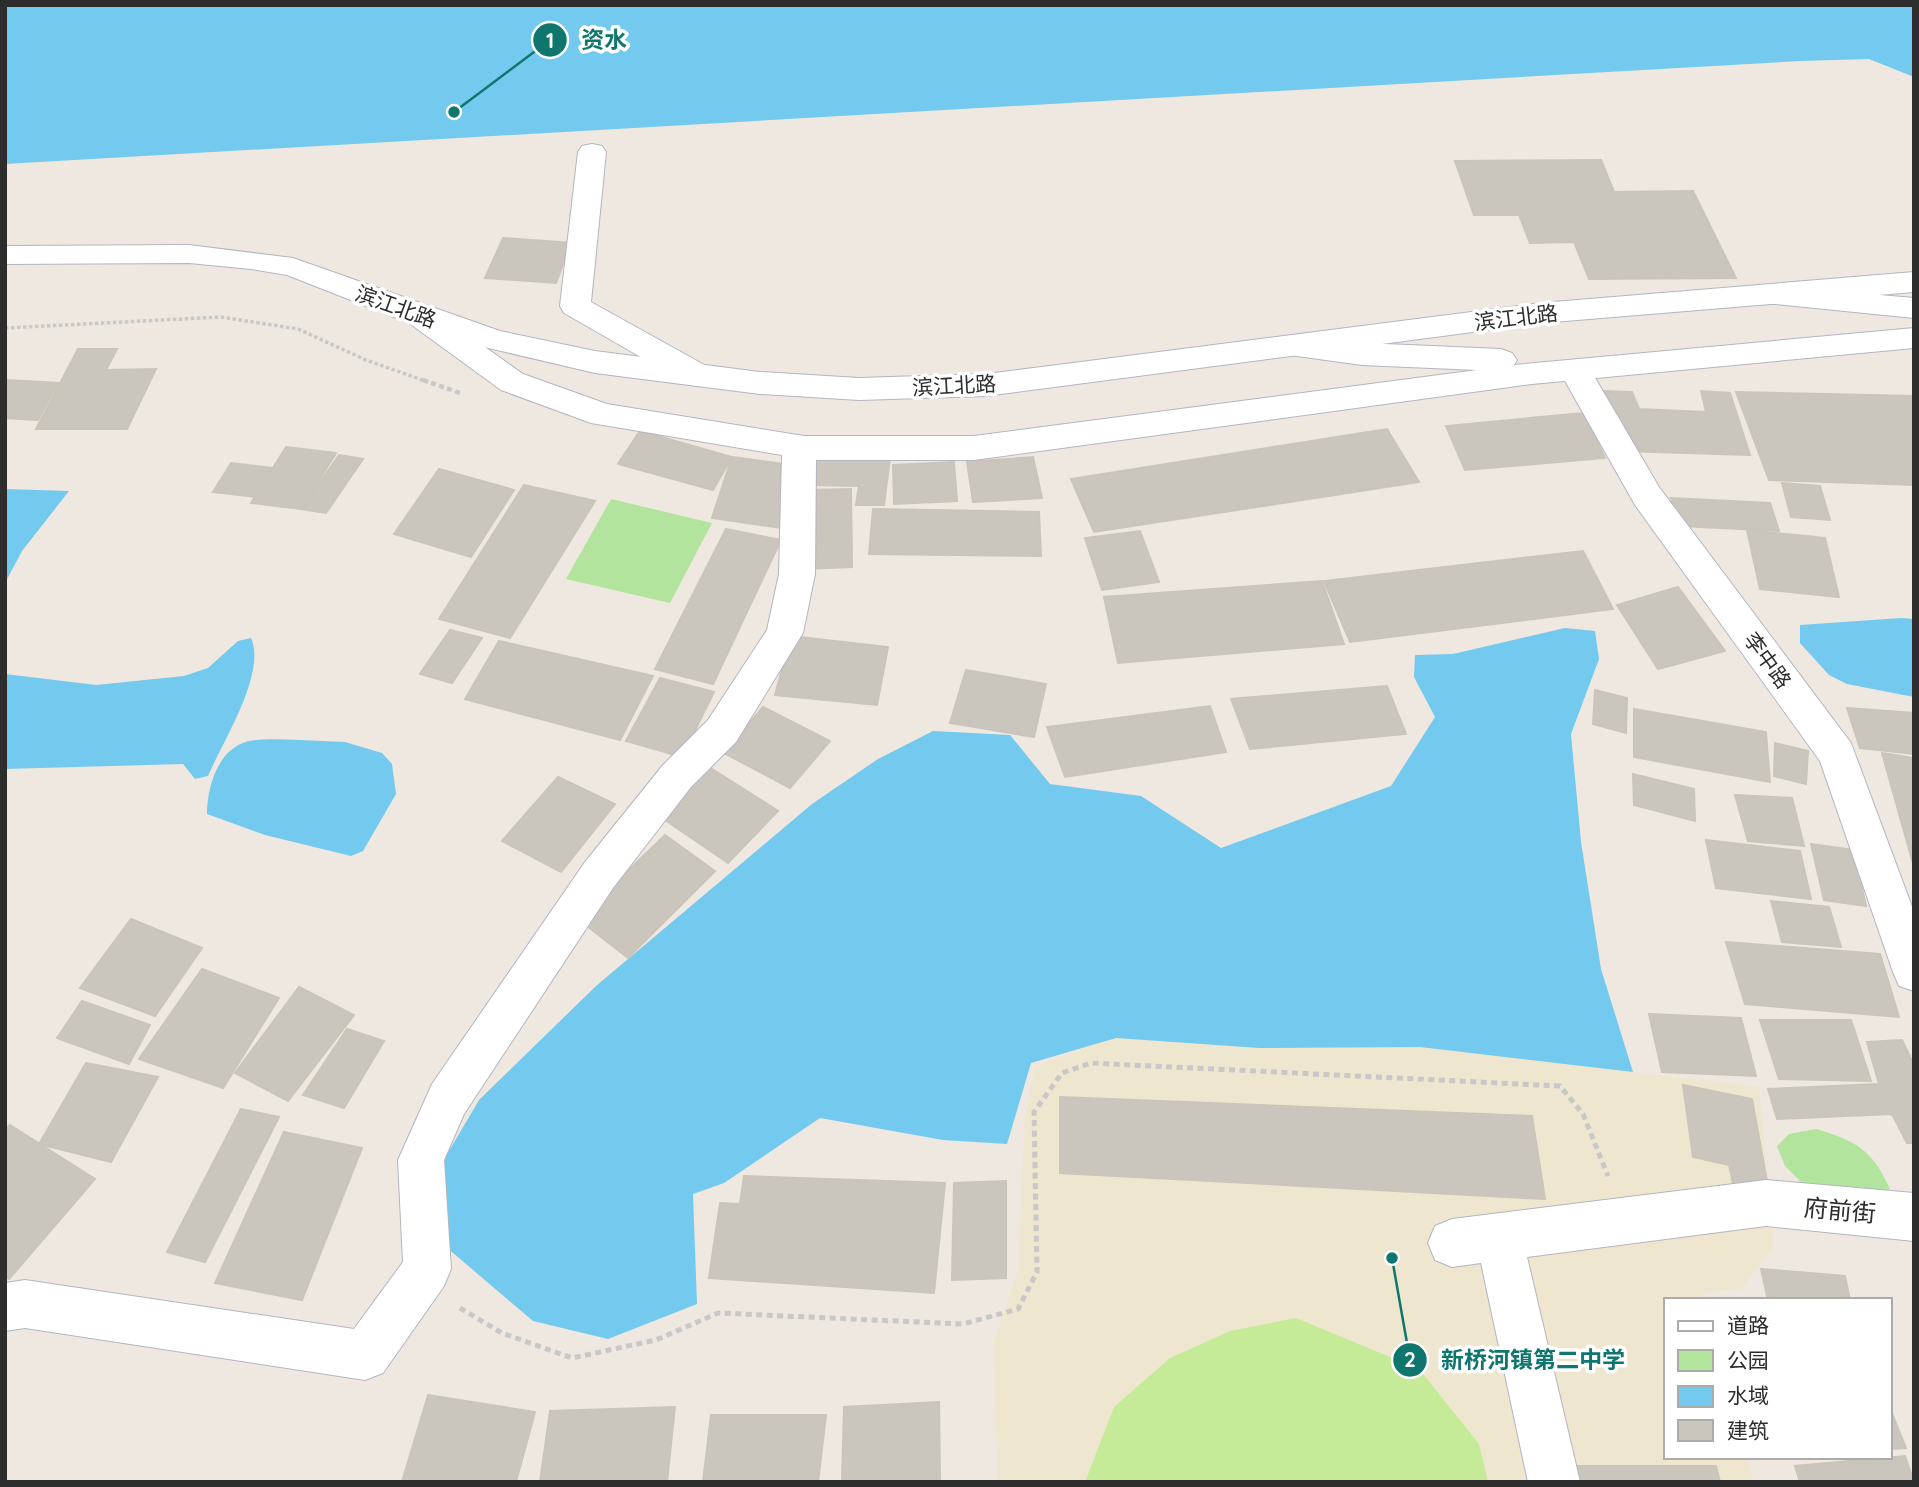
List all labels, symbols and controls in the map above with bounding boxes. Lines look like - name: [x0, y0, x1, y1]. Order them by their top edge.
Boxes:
- callout: 资水: [532, 18, 641, 62]
- text: 资水: [581, 25, 627, 54]
- text: 1: [546, 27, 554, 53]
- street label: 滨江北路: [352, 279, 440, 333]
- street label: 滨江北路: [1473, 299, 1559, 335]
- street label: 滨江北路: [911, 370, 997, 400]
- street label: 李中路: [1739, 627, 1797, 693]
- street label: 府前街: [1803, 1192, 1877, 1228]
- legend: [1664, 1298, 1891, 1459]
- text: 道路: [1727, 1312, 1769, 1338]
- callout: 新桥河镇第二中学: [1392, 1338, 1639, 1382]
- text: 新桥河镇第二中学: [1441, 1345, 1625, 1374]
- text: 2: [1404, 1346, 1416, 1372]
- text: 公园: [1727, 1347, 1769, 1373]
- text: 水域: [1727, 1382, 1769, 1408]
- text: 建筑: [1727, 1417, 1769, 1443]

